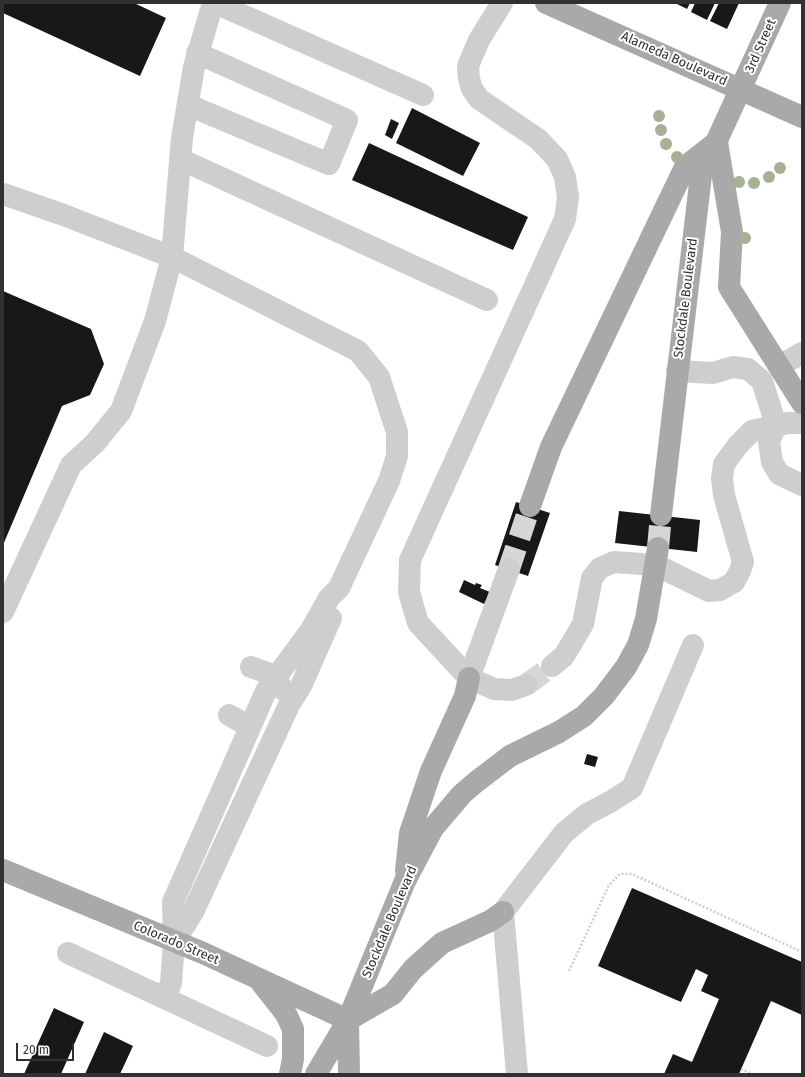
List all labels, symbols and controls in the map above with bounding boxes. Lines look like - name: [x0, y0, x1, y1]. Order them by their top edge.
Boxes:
- street label: 3rd Street: [742, 17, 780, 75]
- street label: Alameda Boulevard: [619, 29, 729, 89]
- street label: Stockdale Boulevard: [671, 237, 701, 359]
- street label: Stockdale Boulevard: [359, 864, 421, 980]
- street label: Colorado Street: [131, 918, 221, 968]
- scale bar: [18, 1035, 76, 1061]
- text: 20 m: [23, 1043, 49, 1057]

